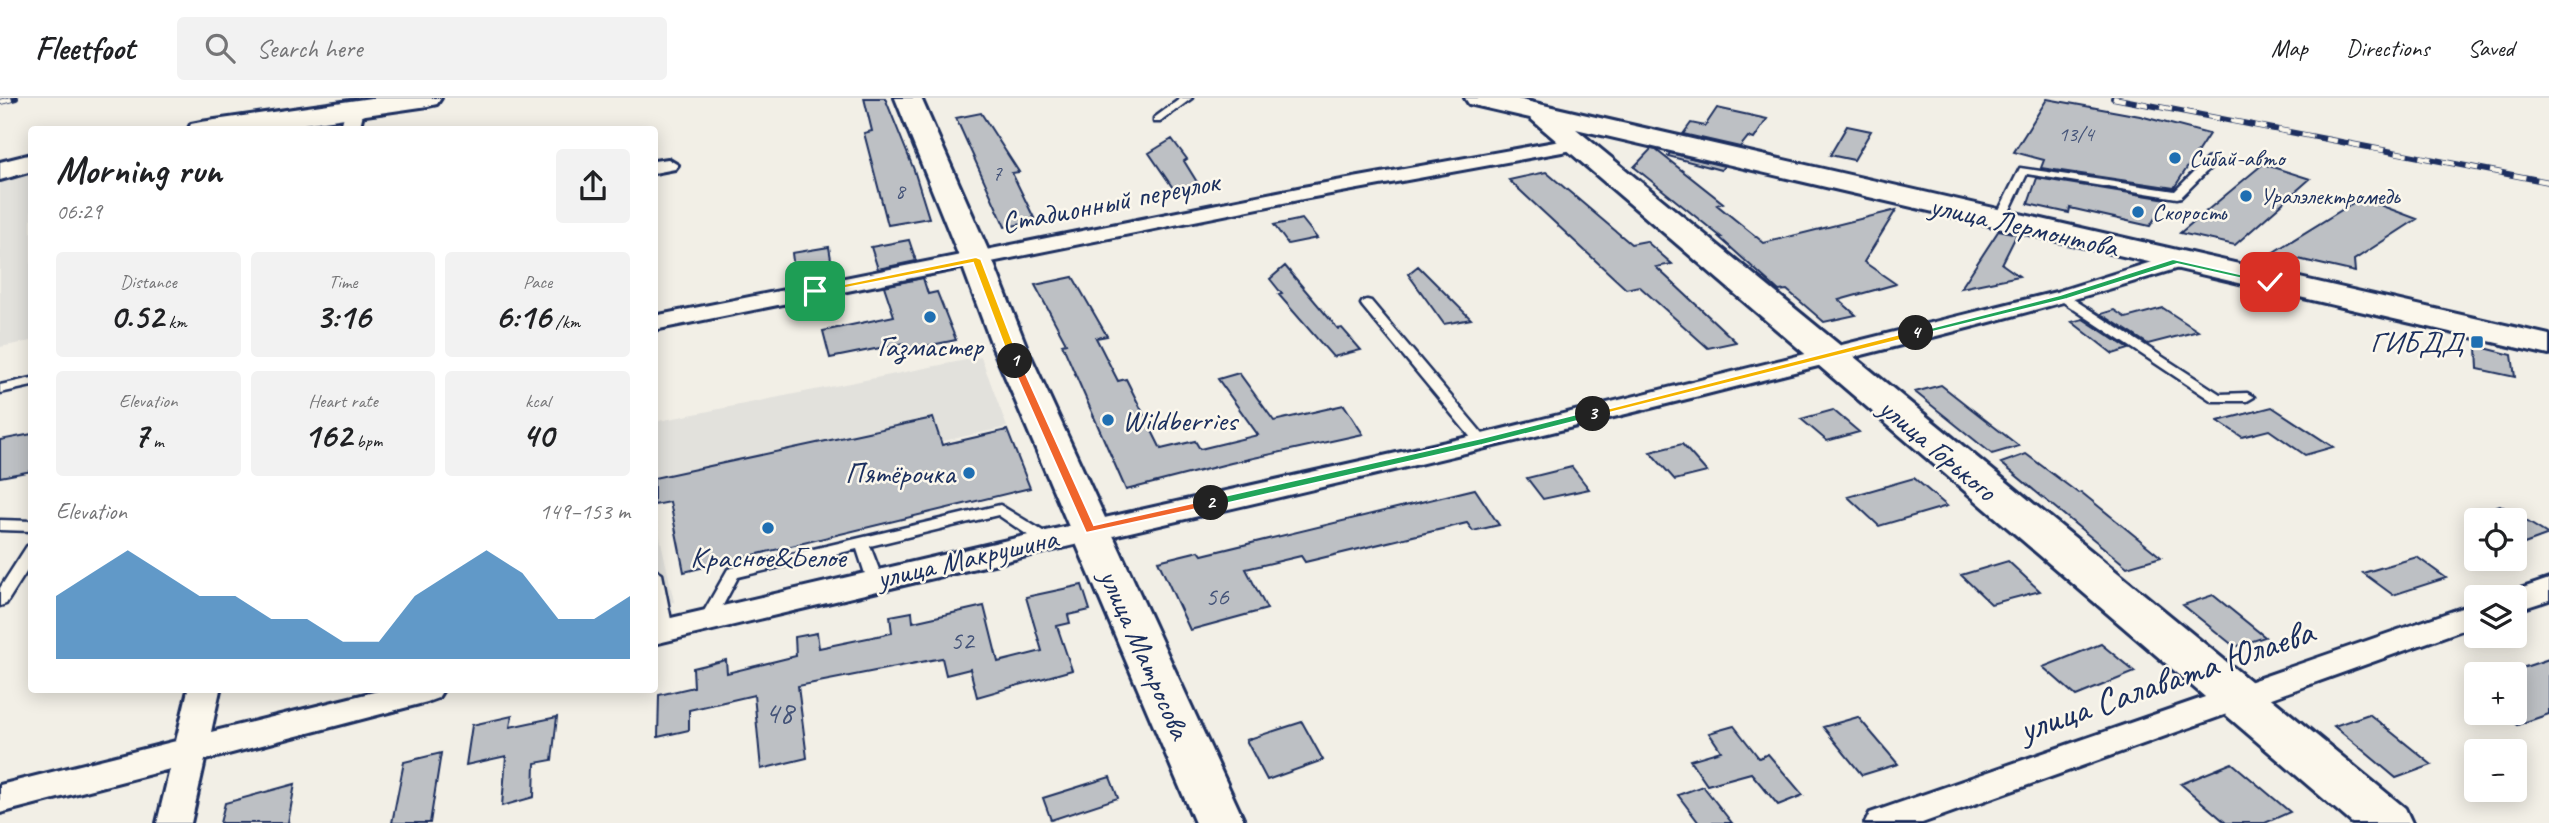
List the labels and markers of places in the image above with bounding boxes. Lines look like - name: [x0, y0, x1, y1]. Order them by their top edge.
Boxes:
- place label: Сибай-авто: [2189, 143, 2287, 173]
- marker: Сибай-авто: [2167, 150, 2183, 166]
- place label: Уралэлектромедь: [2260, 181, 2401, 211]
- marker: Уралэлектромедь: [2238, 188, 2254, 204]
- place label: Скорость: [2152, 197, 2228, 227]
- marker: Скорость: [2130, 204, 2146, 220]
- pin: [2240, 252, 2300, 312]
- pin: [785, 261, 845, 321]
- marker: Газмастер: [922, 309, 938, 325]
- pin: 4: [1898, 316, 1934, 350]
- place label: ГИБДД: [2370, 323, 2465, 361]
- place label: Газмастер: [877, 327, 984, 365]
- marker: ГИБДД: [2469, 334, 2485, 350]
- pin: 1: [998, 344, 1032, 378]
- pin: 3: [1576, 396, 1610, 432]
- place label: Wildberries: [1122, 401, 1240, 439]
- marker: Wildberries: [1100, 412, 1116, 428]
- place label: Пятёрочка: [845, 454, 957, 492]
- marker: Пятёрочка: [961, 465, 977, 481]
- pin: 2: [1194, 486, 1228, 520]
- marker: Красное&Белое: [760, 520, 776, 536]
- place label: Красное&Белое: [690, 538, 848, 576]

